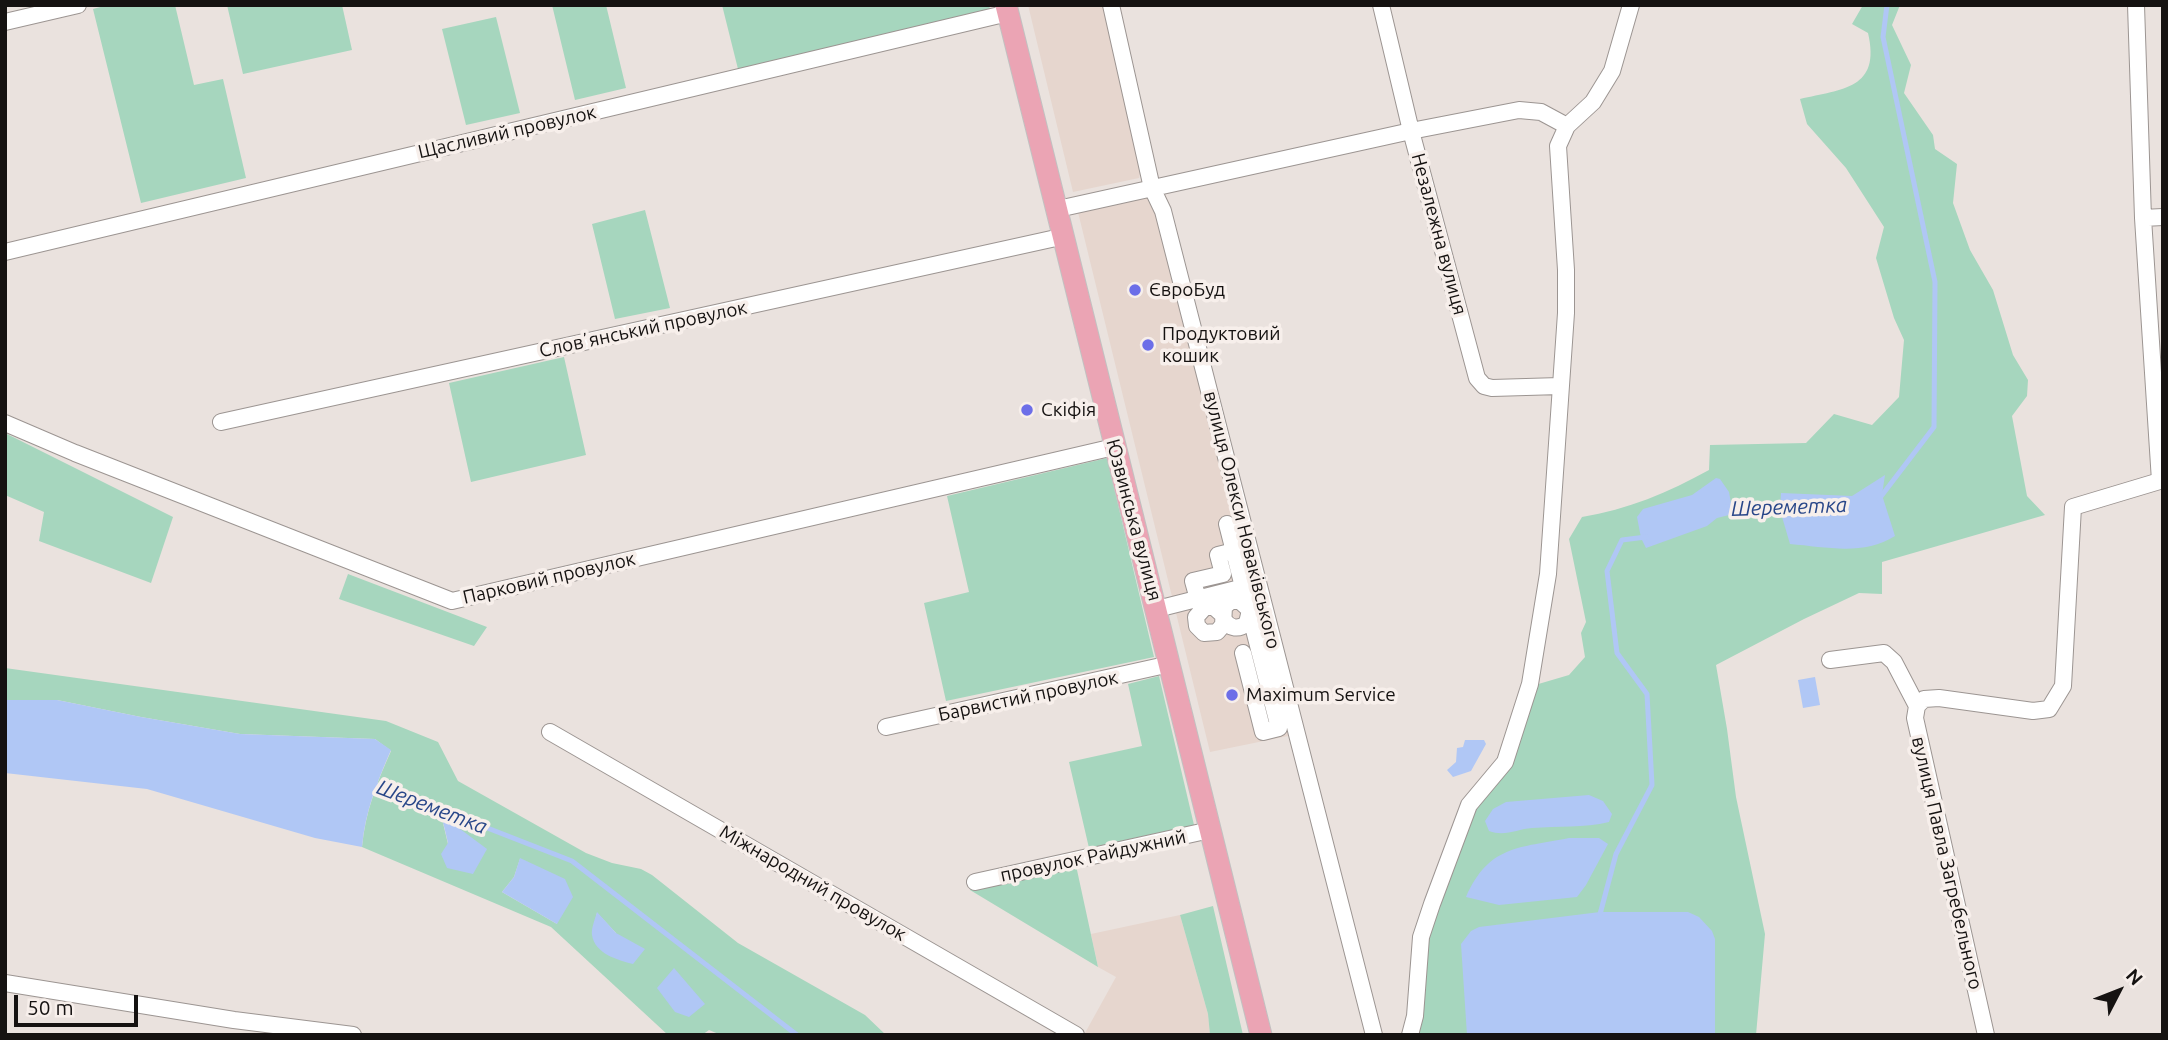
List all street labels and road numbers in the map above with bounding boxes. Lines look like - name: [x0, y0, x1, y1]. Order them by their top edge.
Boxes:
- street label: Щасливий провулок: [416, 100, 598, 164]
- street label: Незалежна вулиця: [1406, 151, 1472, 317]
- street label: Словʼянський провулок: [537, 296, 749, 362]
- street label: вулиця Олекси Новаківського: [1199, 389, 1285, 651]
- street label: Юзвинська вулиця: [1101, 436, 1167, 604]
- street label: Парковий провулок: [461, 547, 637, 609]
- street label: Барвистий провулок: [936, 666, 1120, 726]
- street label: вулиця Павла Загребельного: [1907, 734, 1987, 992]
- street label: Міжнародний провулок: [716, 820, 910, 946]
- street label: провулок Райдужний: [998, 825, 1188, 887]

